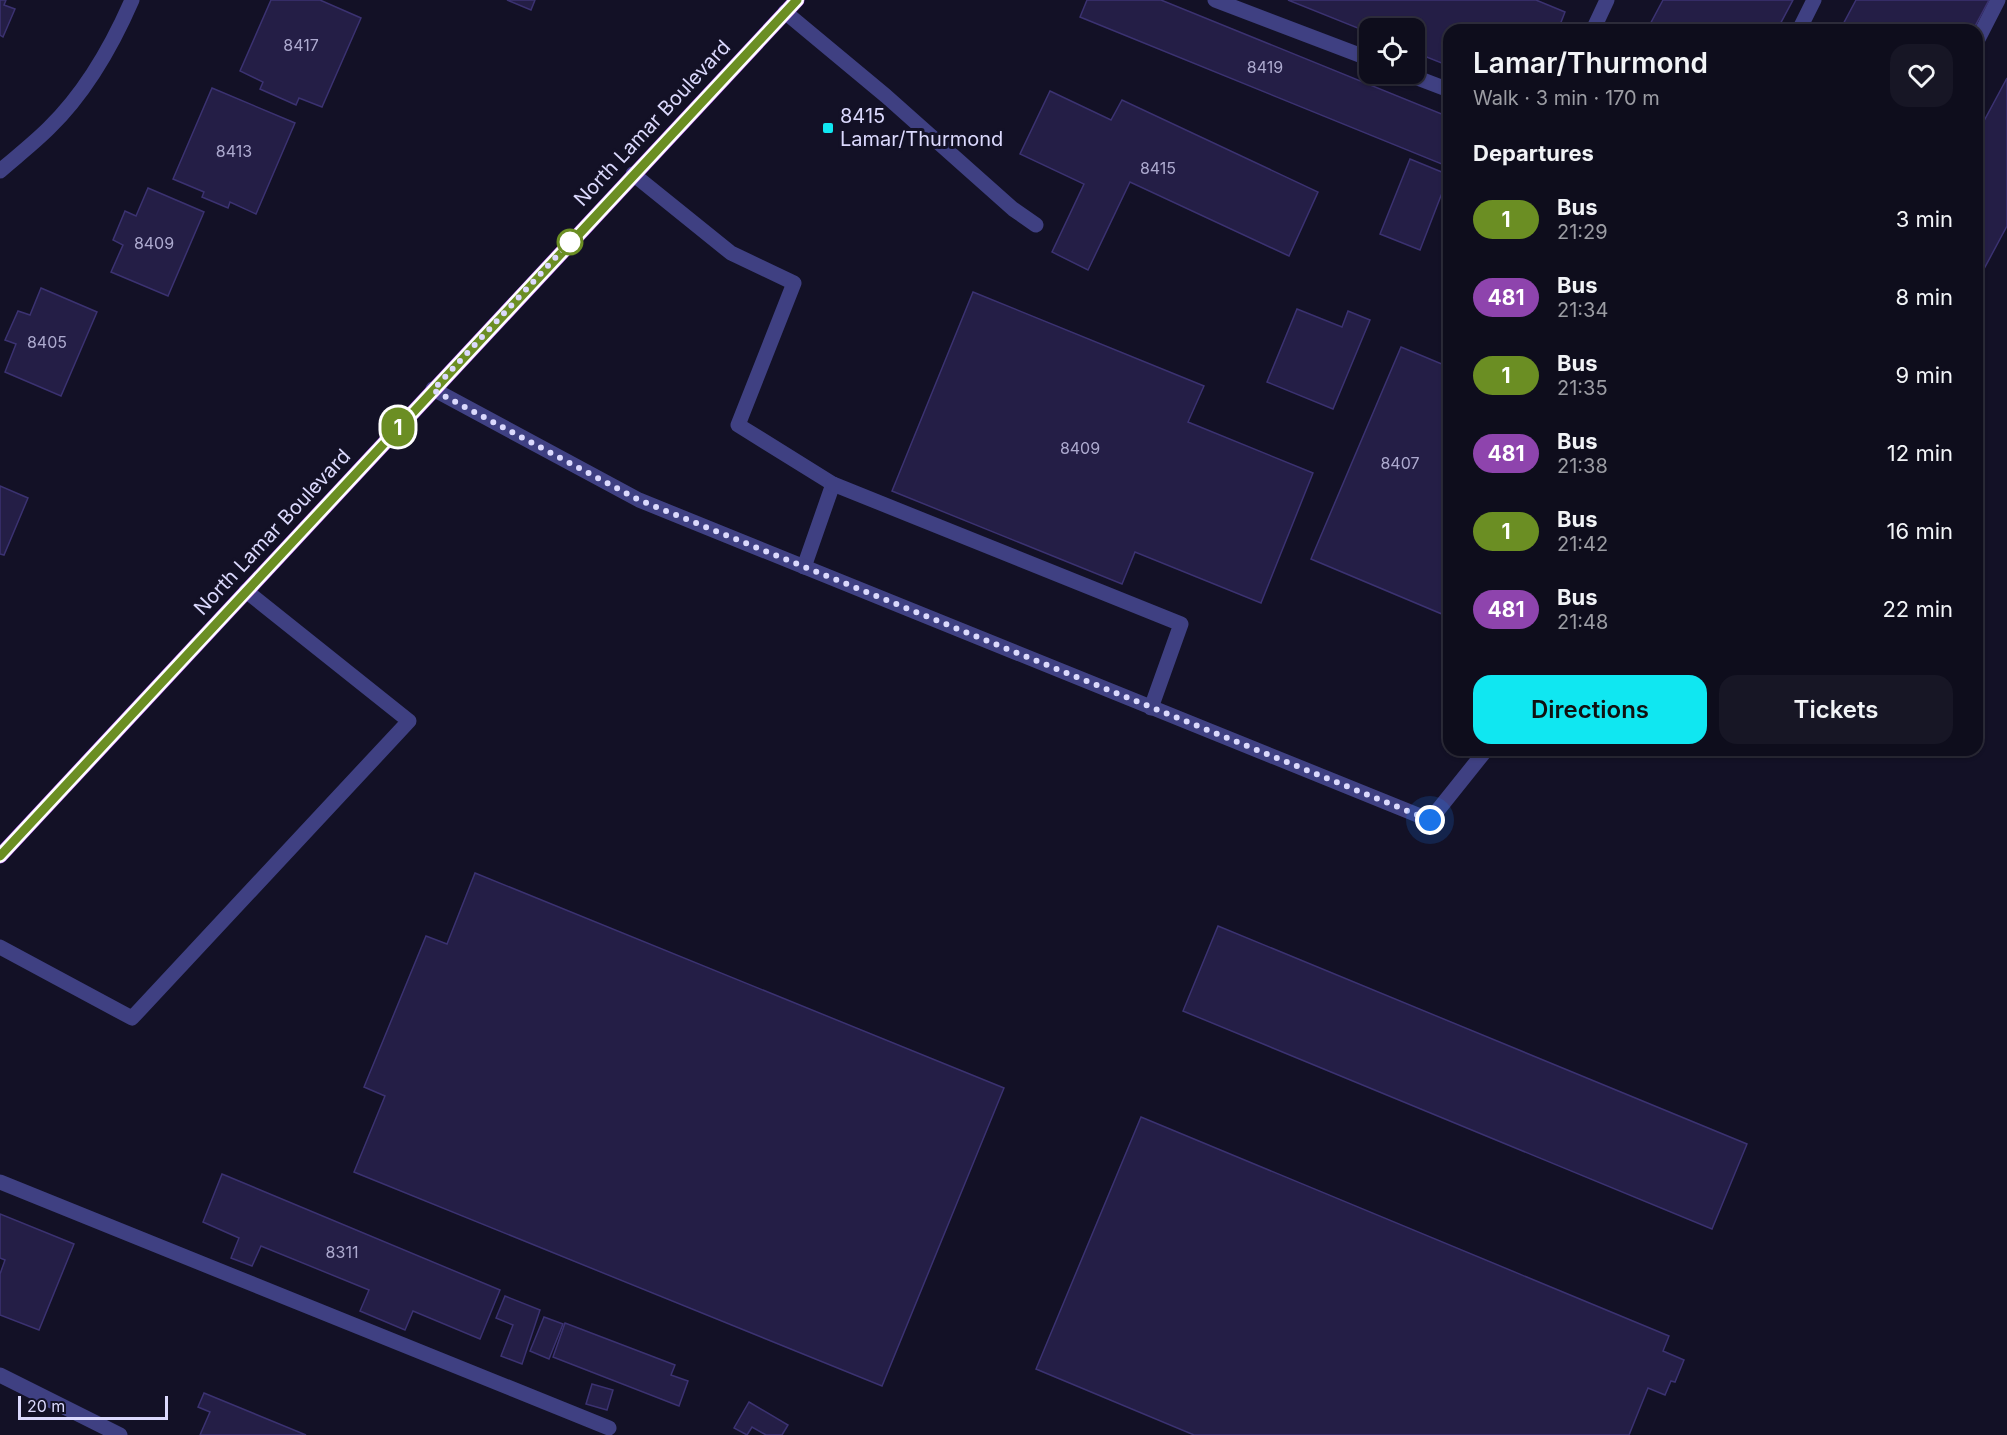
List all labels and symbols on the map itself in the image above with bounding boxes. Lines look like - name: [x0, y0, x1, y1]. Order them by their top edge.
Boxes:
- house number: 8417: [283, 35, 319, 55]
- street label: North Lamar Boulevard: [569, 35, 735, 211]
- house number: 8419: [1247, 57, 1283, 77]
- place label: 8415 Lamar/Thurmond: [840, 104, 1003, 151]
- marker: 8415 Lamar/Thurmond: [821, 121, 835, 135]
- house number: 8413: [216, 141, 252, 161]
- house number: 8415: [1140, 158, 1176, 178]
- unlabelled marker: [557, 229, 583, 255]
- house number: 8409: [134, 233, 174, 253]
- house number: 8405: [27, 332, 67, 352]
- line badge: 1: [378, 408, 418, 446]
- house number: 8409: [1060, 438, 1100, 458]
- street label: North Lamar Boulevard: [189, 444, 355, 620]
- house number: 8407: [1380, 453, 1420, 473]
- your location: [1415, 805, 1445, 835]
- house number: 8311: [326, 1242, 358, 1262]
- scale bar: [18, 1393, 168, 1420]

